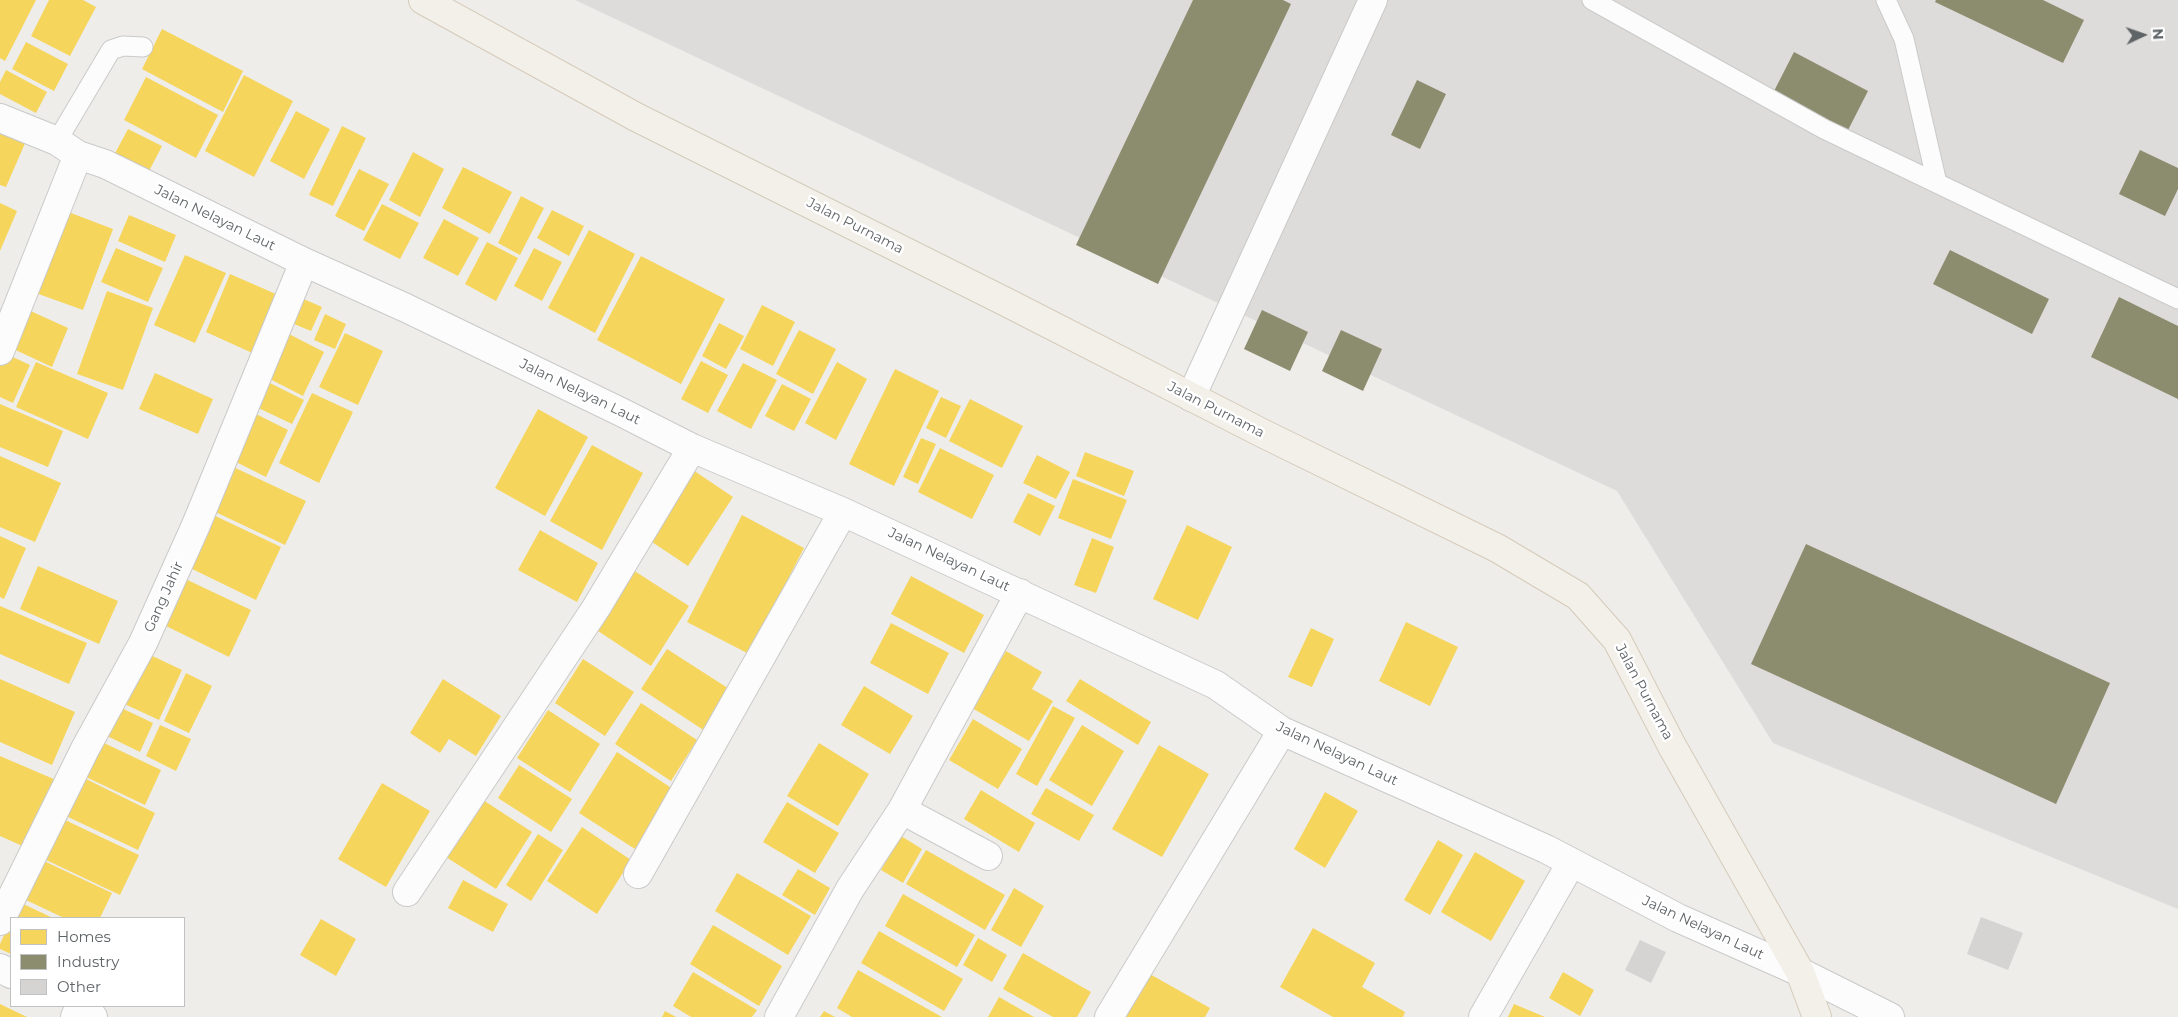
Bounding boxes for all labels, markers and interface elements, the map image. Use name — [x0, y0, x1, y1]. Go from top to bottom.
north arrow — [2118, 10, 2168, 60]
text: N — [2149, 28, 2167, 40]
street label: Jalan Nelayan Laut — [152, 181, 278, 255]
street label: Jalan Purnama — [804, 194, 906, 258]
street label: Jalan Nelayan Laut — [517, 355, 643, 429]
street label: Jalan Purnama — [1165, 378, 1267, 442]
street label: Jalan Nelayan Laut — [885, 524, 1013, 596]
street label: Gang Jahir — [141, 559, 187, 635]
street label: Jalan Purnama — [1612, 641, 1676, 743]
street label: Jalan Nelayan Laut — [1273, 718, 1401, 790]
street label: Jalan Nelayan Laut — [1639, 892, 1767, 964]
legend — [10, 917, 185, 1007]
text: Homes — [57, 927, 111, 946]
text: Industry — [57, 952, 119, 971]
text: Other — [57, 977, 101, 996]

